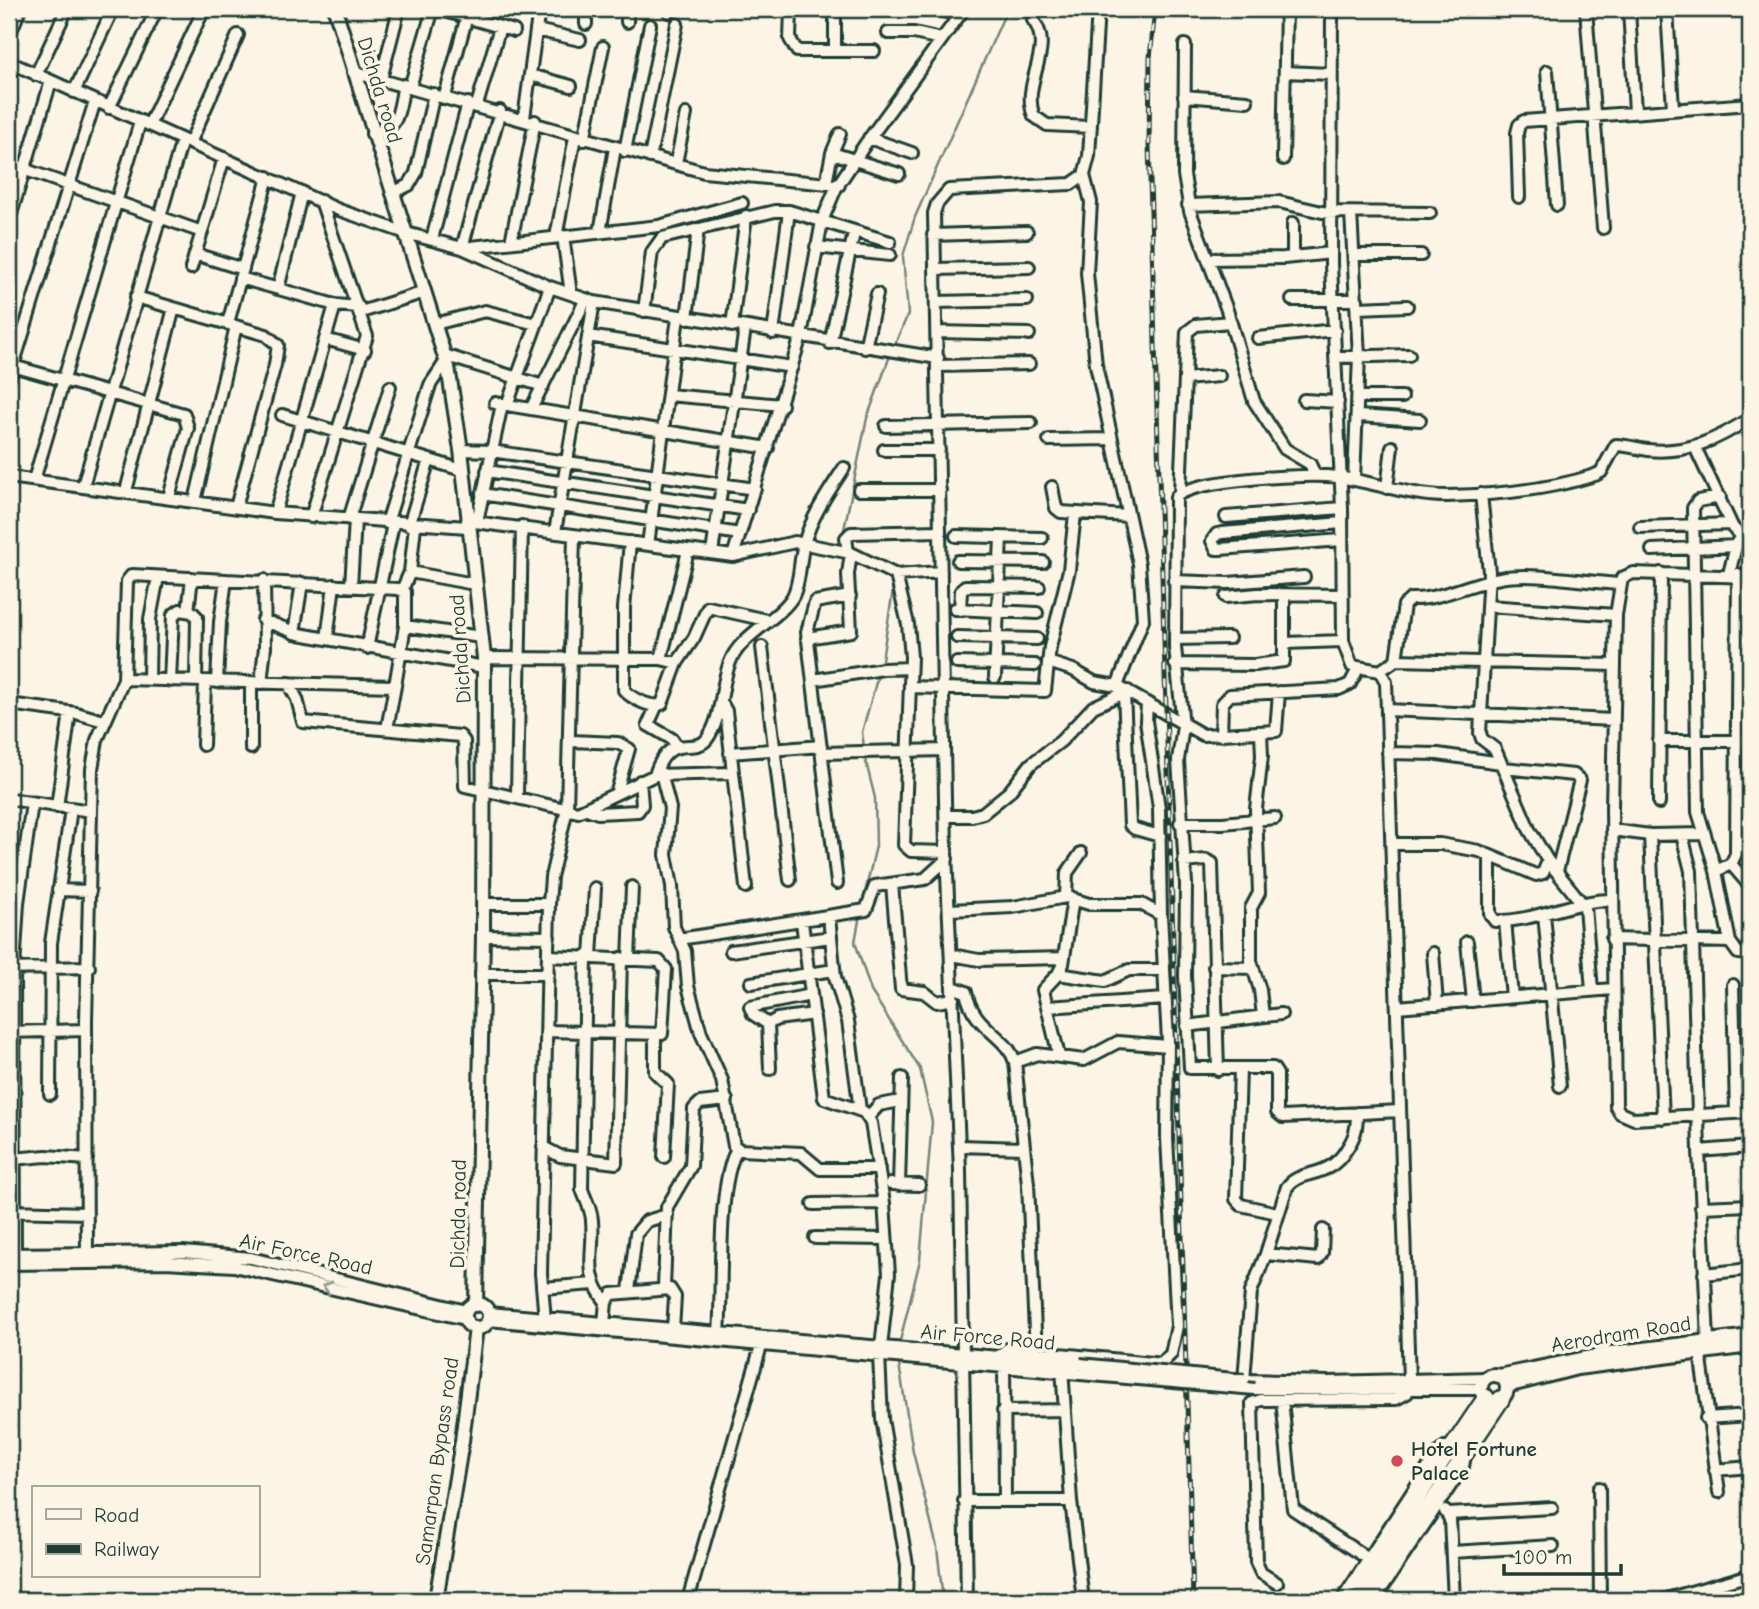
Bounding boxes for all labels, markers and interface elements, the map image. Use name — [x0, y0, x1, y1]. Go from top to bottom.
street label: Dichda road — [353, 34, 407, 146]
street label: Dichda road — [444, 594, 476, 704]
street label: Dichda road — [445, 1159, 471, 1269]
street label: Air Force Road — [237, 1228, 375, 1280]
one-way arrow — [321, 1281, 333, 1295]
street label: Aerodram Road — [1549, 1311, 1693, 1357]
street label: Air Force Road — [920, 1319, 1056, 1355]
street label: Samarpan Bypass road — [411, 1356, 463, 1566]
place label: Hotel Fortune Palace — [1411, 1437, 1537, 1485]
marker: Hotel Fortune Palace — [1389, 1453, 1405, 1469]
legend — [32, 1486, 259, 1578]
text: Road — [94, 1503, 139, 1527]
scale bar — [1504, 1532, 1621, 1576]
text: Railway — [94, 1537, 159, 1561]
text: 100 m — [1514, 1545, 1572, 1569]

